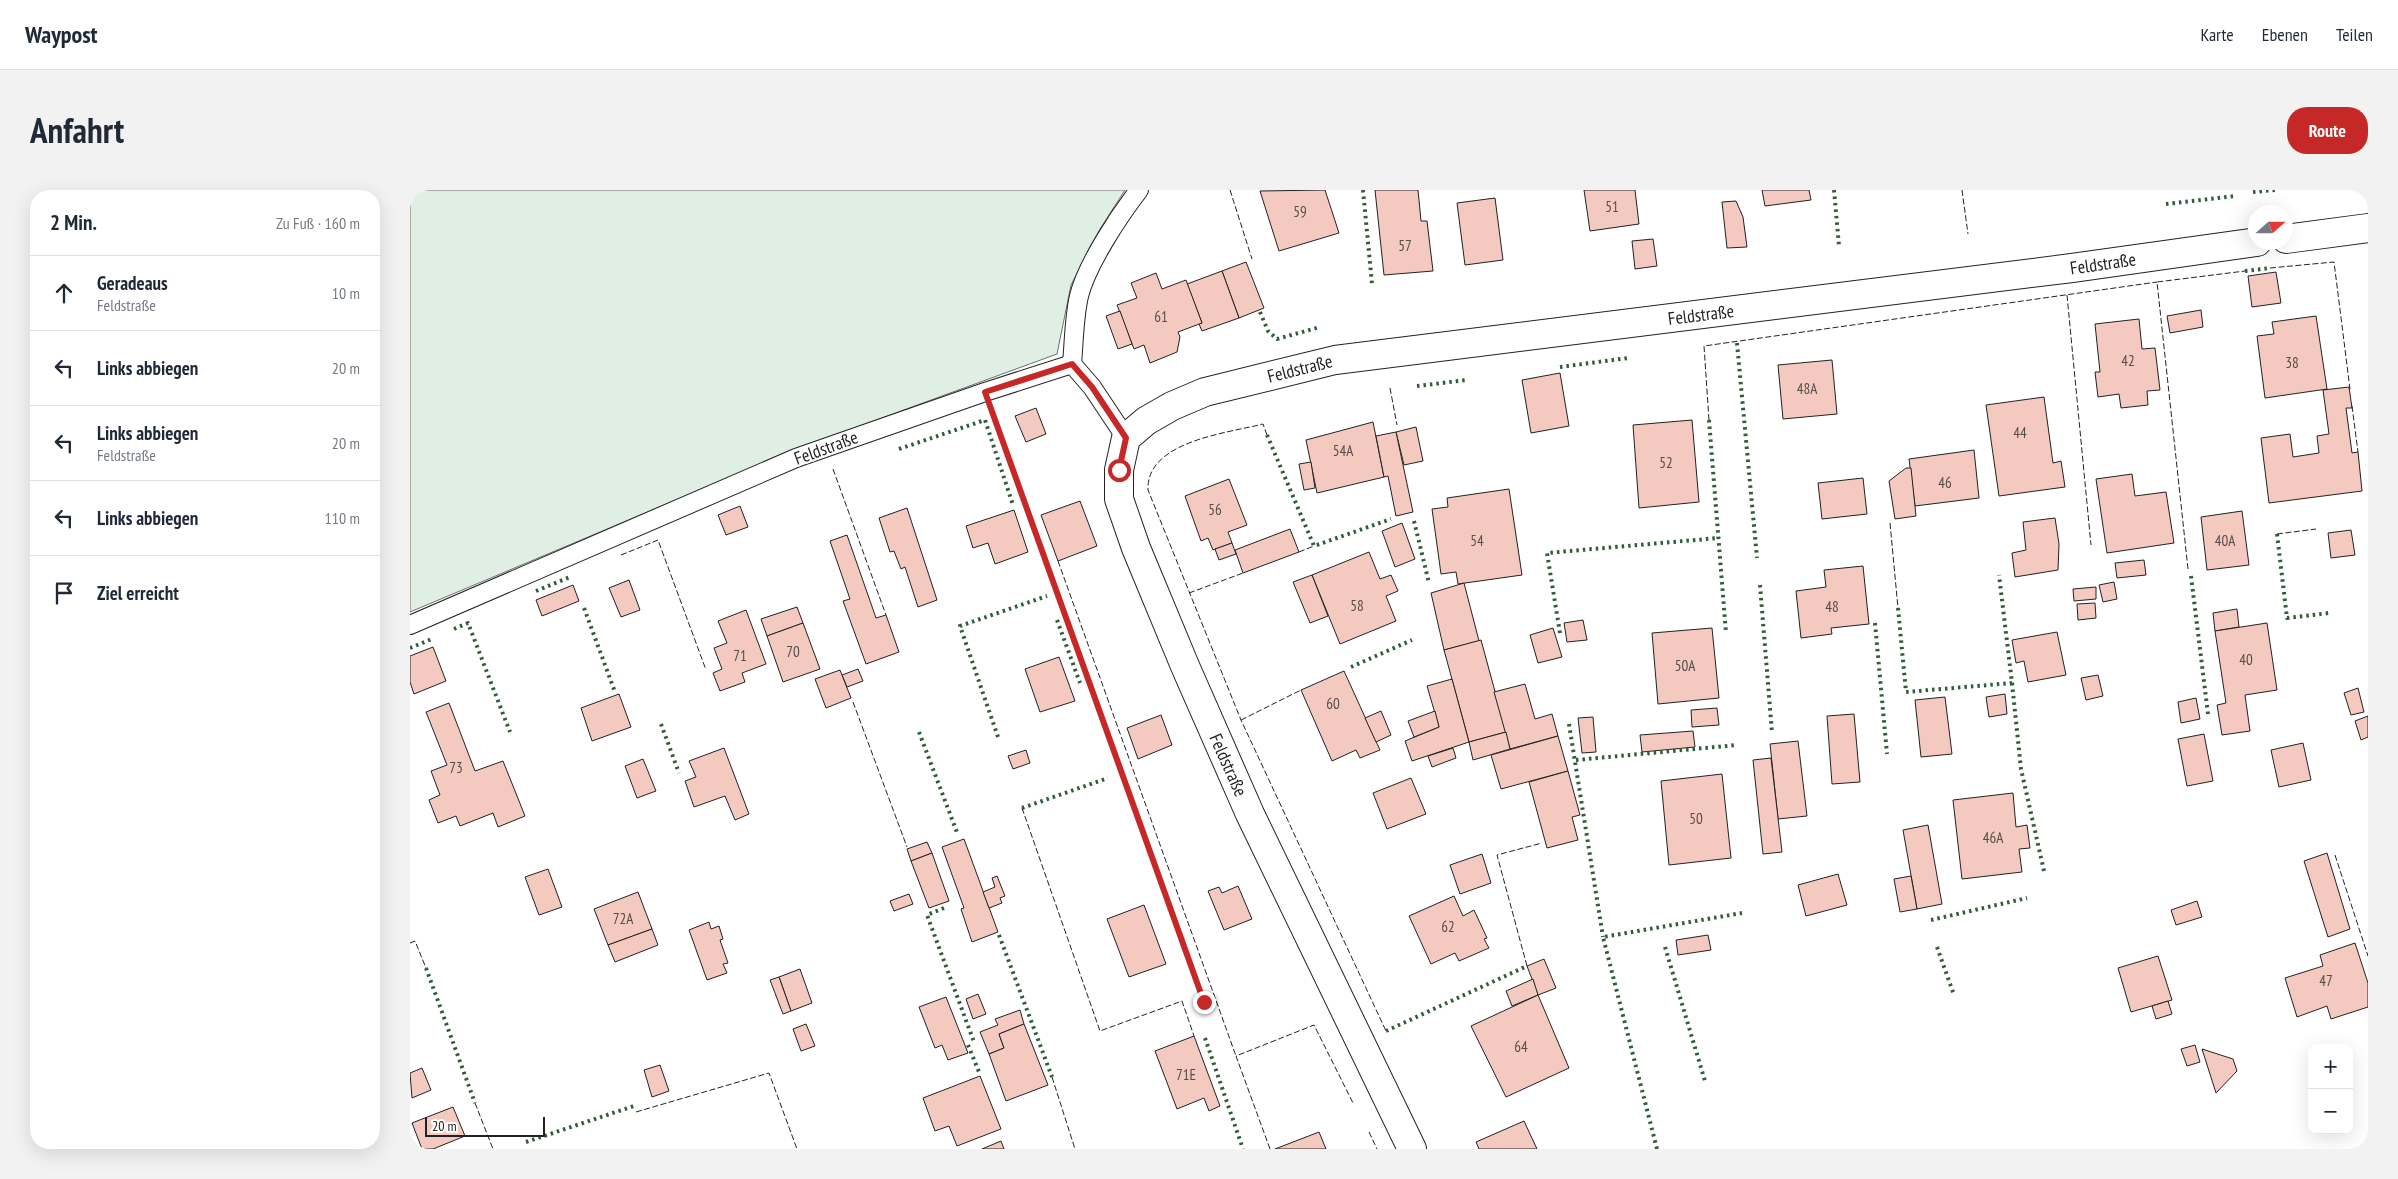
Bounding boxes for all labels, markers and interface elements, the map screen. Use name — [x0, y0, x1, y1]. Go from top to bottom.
text: Waypost — [25, 19, 98, 50]
text: Karte — [2200, 23, 2234, 46]
text: Ebenen — [2262, 23, 2308, 46]
text: Teilen — [2336, 23, 2373, 46]
text: Anfahrt — [30, 107, 124, 153]
button: Route — [2287, 107, 2368, 154]
house number: 51 — [1605, 197, 1619, 216]
house number: 59 — [1293, 202, 1307, 221]
north arrow — [2248, 205, 2293, 250]
text: 2 Min. — [50, 209, 97, 236]
text: Zu Fuß · 160 m — [276, 213, 360, 233]
house number: 57 — [1398, 236, 1412, 255]
street label: Feldstraße — [2069, 248, 2137, 280]
text: Geradeaus — [97, 271, 168, 295]
icon: ahead — [50, 279, 78, 307]
text: 10 m — [332, 283, 360, 303]
text: Feldstraße — [97, 295, 156, 315]
street label: Feldstraße — [1667, 299, 1735, 330]
house number: 61 — [1154, 307, 1168, 326]
street label: Feldstraße — [1265, 349, 1335, 388]
house number: 42 — [2121, 351, 2135, 370]
house number: 38 — [2285, 353, 2299, 372]
icon: left — [50, 354, 78, 382]
text: Links abbiegen — [97, 356, 198, 380]
text: 20 m — [332, 358, 360, 378]
house number: 48A — [1797, 379, 1818, 398]
text: Links abbiegen — [97, 421, 198, 445]
house number: 44 — [2013, 423, 2027, 442]
street label: Feldstraße — [791, 425, 861, 470]
icon: left — [50, 429, 78, 457]
text: 20 m — [332, 433, 360, 453]
house number: 54A — [1333, 441, 1354, 460]
text: Feldstraße — [97, 445, 156, 465]
house number: 52 — [1659, 453, 1673, 472]
route start — [1108, 459, 1131, 482]
house number: 46 — [1938, 473, 1952, 492]
house number: 56 — [1208, 500, 1222, 519]
icon: left — [50, 504, 78, 532]
text: Links abbiegen — [97, 506, 198, 530]
text: 110 m — [325, 508, 360, 528]
house number: 54 — [1470, 531, 1484, 550]
house number: 40A — [2215, 531, 2236, 550]
icon: arrive — [50, 579, 78, 607]
text: Ziel erreicht — [97, 581, 179, 605]
house number: 58 — [1350, 596, 1364, 615]
house number: 48 — [1825, 597, 1839, 616]
house number: 70 — [786, 642, 800, 661]
house number: 71 — [733, 646, 747, 665]
house number: 40 — [2239, 650, 2253, 669]
house number: 50A — [1675, 656, 1696, 675]
house number: 60 — [1326, 694, 1340, 713]
street label: Feldstraße — [1204, 730, 1252, 800]
house number: 73 — [449, 758, 463, 777]
house number: 50 — [1689, 809, 1703, 828]
house number: 46A — [1983, 828, 2004, 847]
house number: 72A — [613, 909, 634, 928]
house number: 62 — [1441, 917, 1455, 936]
house number: 47 — [2319, 971, 2333, 990]
route end — [1193, 991, 1216, 1014]
house number: 64 — [1514, 1037, 1528, 1056]
map controls — [2308, 1044, 2353, 1134]
button: + — [2308, 1044, 2353, 1089]
house number: 71E — [1176, 1065, 1196, 1084]
button: − — [2308, 1089, 2353, 1134]
scale bar — [425, 1114, 545, 1137]
text: 20 m — [432, 1117, 457, 1135]

